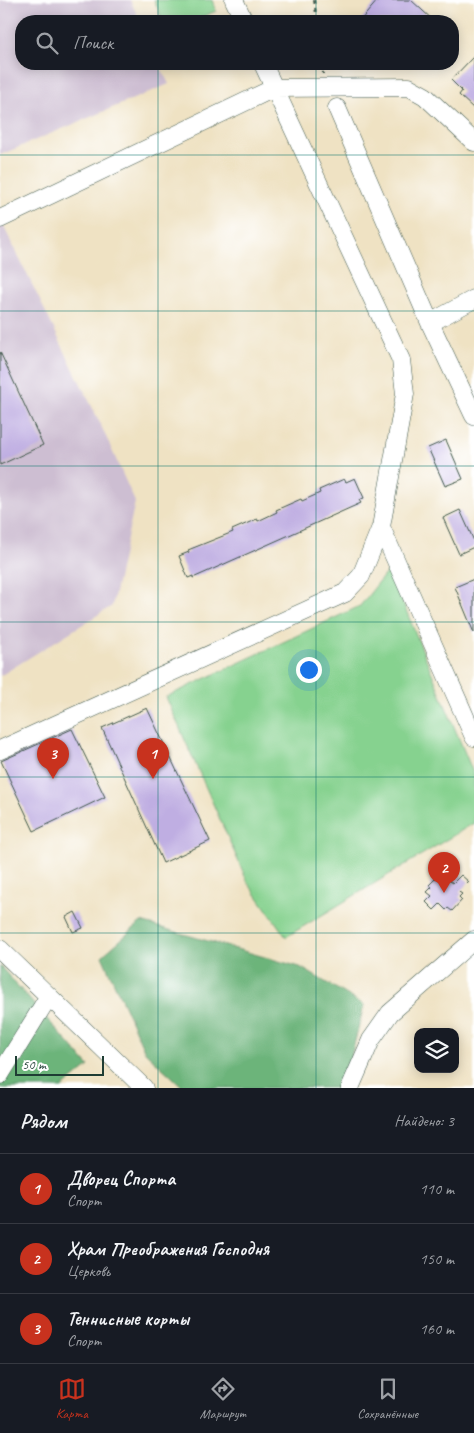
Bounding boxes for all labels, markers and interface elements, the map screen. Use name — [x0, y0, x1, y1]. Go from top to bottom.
search box — [15, 15, 459, 70]
icon: search — [33, 29, 61, 57]
text: Поиск — [73, 31, 113, 55]
your location — [296, 657, 322, 683]
pin: 3 — [37, 738, 69, 779]
pin: 1 — [137, 738, 169, 779]
pin: 2 — [428, 852, 460, 893]
map controls — [414, 1028, 459, 1073]
button: layers — [414, 1028, 459, 1073]
scale bar — [15, 1053, 104, 1076]
text: 50 m — [22, 1056, 46, 1073]
text: Рядом — [20, 1108, 67, 1134]
text: Найдено: 3 — [394, 1111, 454, 1131]
text: Дворец Спорта — [67, 1167, 175, 1191]
text: 1 — [32, 1179, 40, 1199]
text: 110 m — [420, 1179, 454, 1199]
text: Спорт — [67, 1191, 102, 1211]
text: Храм Преображения Господня — [67, 1237, 269, 1261]
text: 2 — [32, 1249, 40, 1269]
text: 150 m — [420, 1249, 454, 1269]
text: Церковь — [67, 1261, 110, 1281]
text: Теннисные корты — [67, 1307, 189, 1331]
text: 3 — [32, 1319, 40, 1339]
text: 160 m — [420, 1319, 454, 1339]
text: Спорт — [67, 1331, 102, 1351]
tab: Карта — [56, 1375, 88, 1422]
tab: Маршрут — [200, 1375, 246, 1422]
tab: Сохранённые — [357, 1375, 418, 1422]

